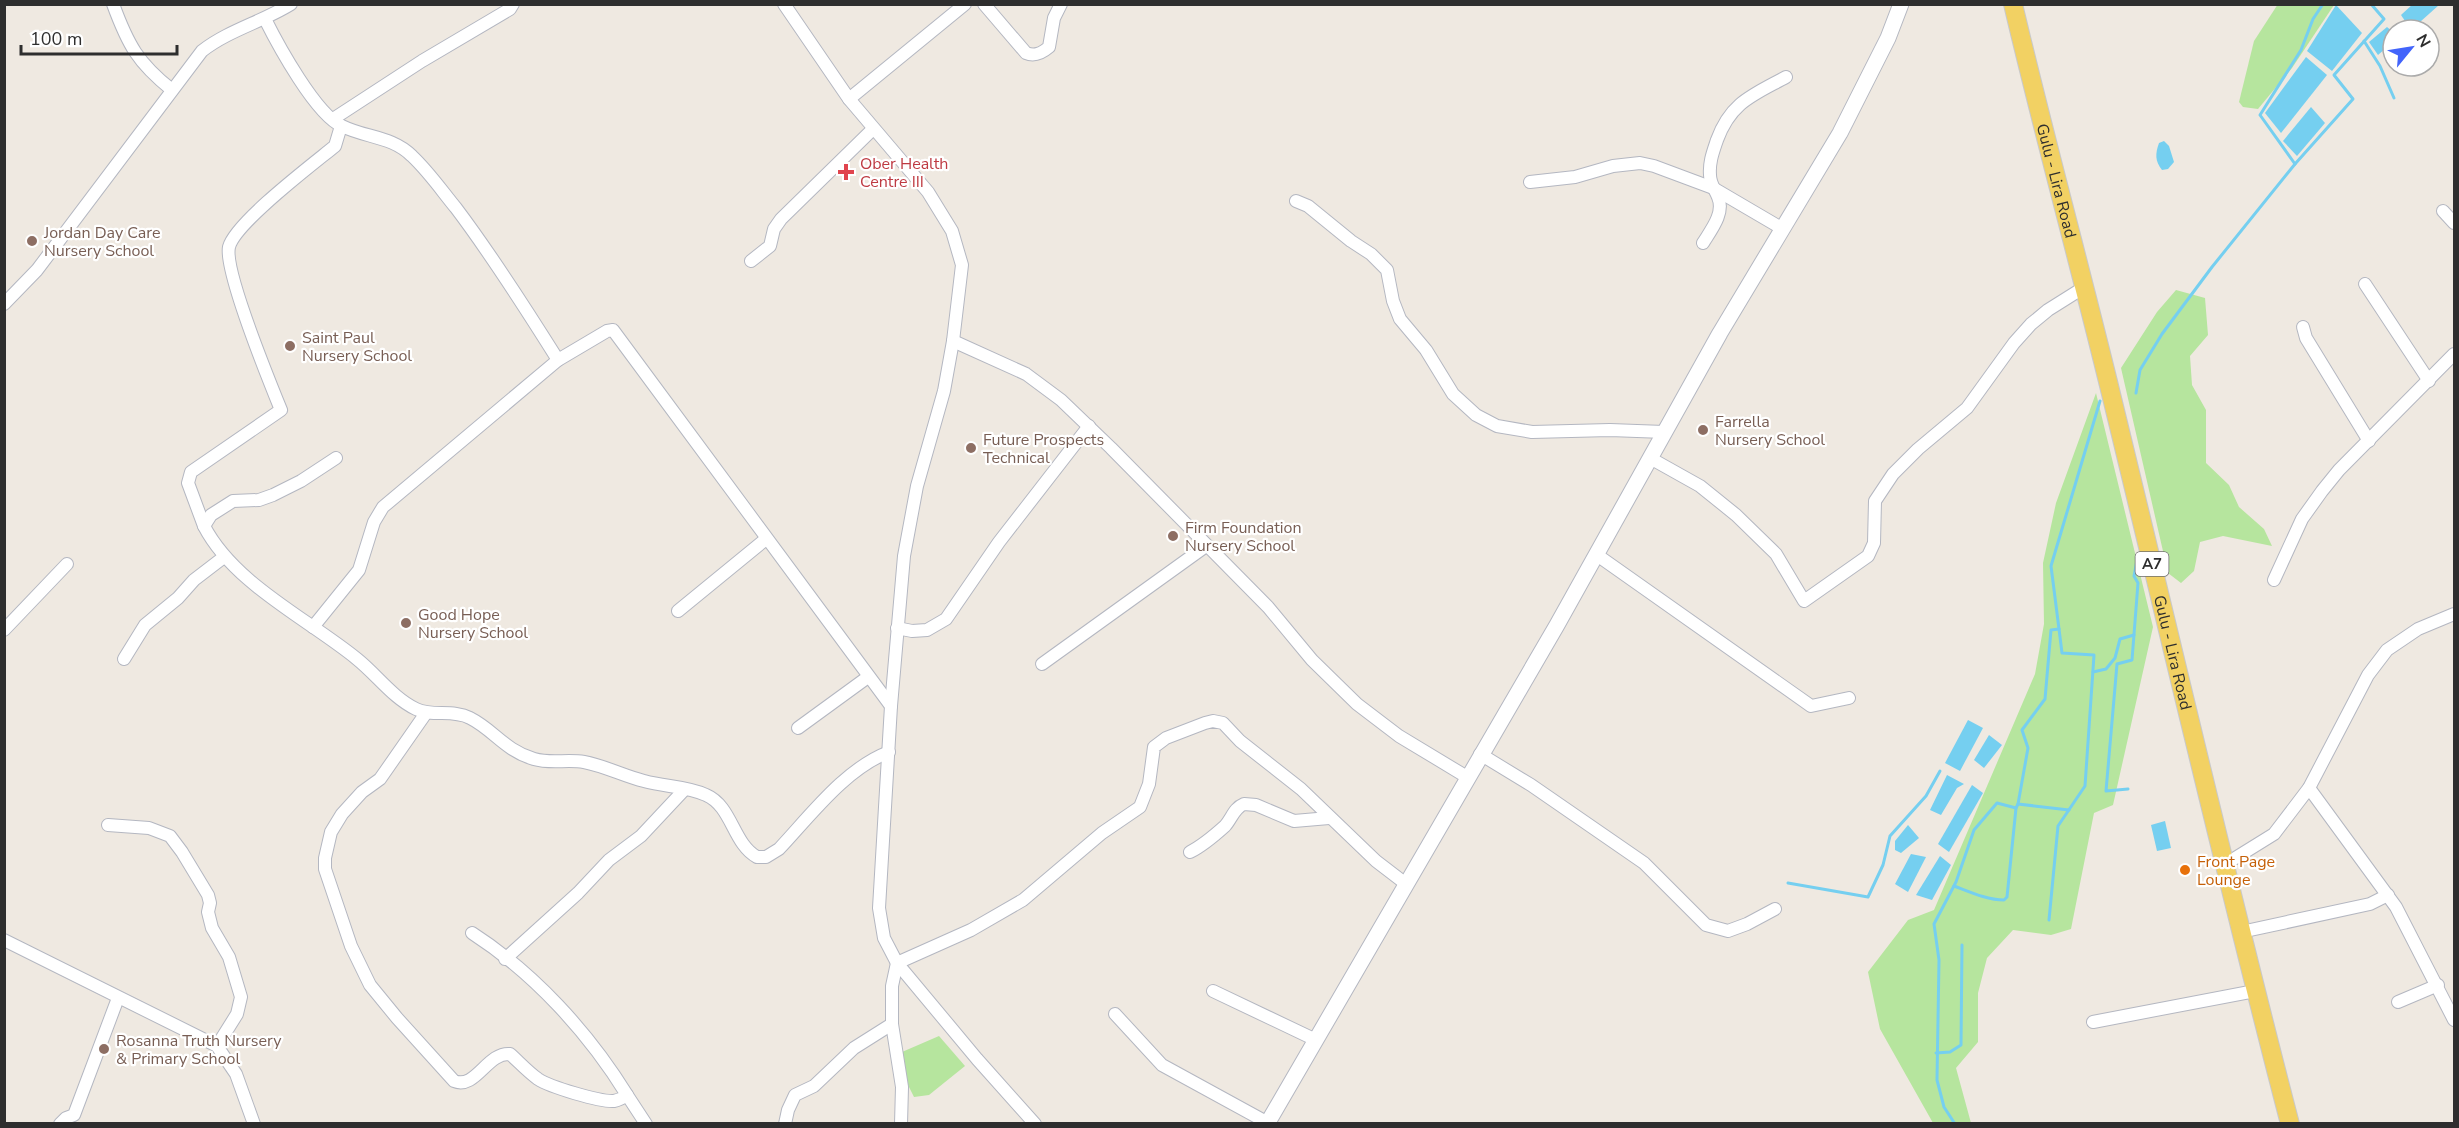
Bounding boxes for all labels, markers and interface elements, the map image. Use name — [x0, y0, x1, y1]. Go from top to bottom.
scale bar — [21, 18, 177, 56]
north arrow — [2381, 18, 2441, 78]
text: 100 m — [30, 27, 82, 51]
text: N — [2411, 30, 2436, 52]
street label: Gulu - Lira Road — [2031, 121, 2081, 240]
place label: Ober Health Centre III — [860, 153, 948, 193]
marker: Ober Health Centre III — [837, 163, 855, 181]
place label: Jordan Day Care Nursery School — [43, 222, 160, 262]
marker: Jordan Day Care Nursery School — [25, 234, 39, 248]
place label: Saint Paul Nursery School — [302, 327, 412, 367]
marker: Saint Paul Nursery School — [283, 339, 297, 353]
place label: Farrella Nursery School — [1715, 411, 1825, 451]
marker: Farrella Nursery School — [1696, 423, 1710, 437]
place label: Future Prospects Technical — [983, 429, 1104, 469]
marker: Future Prospects Technical — [964, 441, 978, 455]
place label: Firm Foundation Nursery School — [1185, 517, 1302, 557]
marker: Firm Foundation Nursery School — [1166, 529, 1180, 543]
road number: A7 — [2136, 552, 2168, 576]
street label: Gulu - Lira Road — [2148, 593, 2197, 712]
place label: Good Hope Nursery School — [418, 604, 528, 644]
marker: Good Hope Nursery School — [399, 616, 413, 630]
place label: Front Page Lounge — [2197, 851, 2275, 891]
marker: Front Page Lounge — [2178, 863, 2192, 877]
place label: Rosanna Truth Nursery & Primary School — [116, 1030, 282, 1070]
marker: Rosanna Truth Nursery & Primary School — [97, 1042, 111, 1056]

